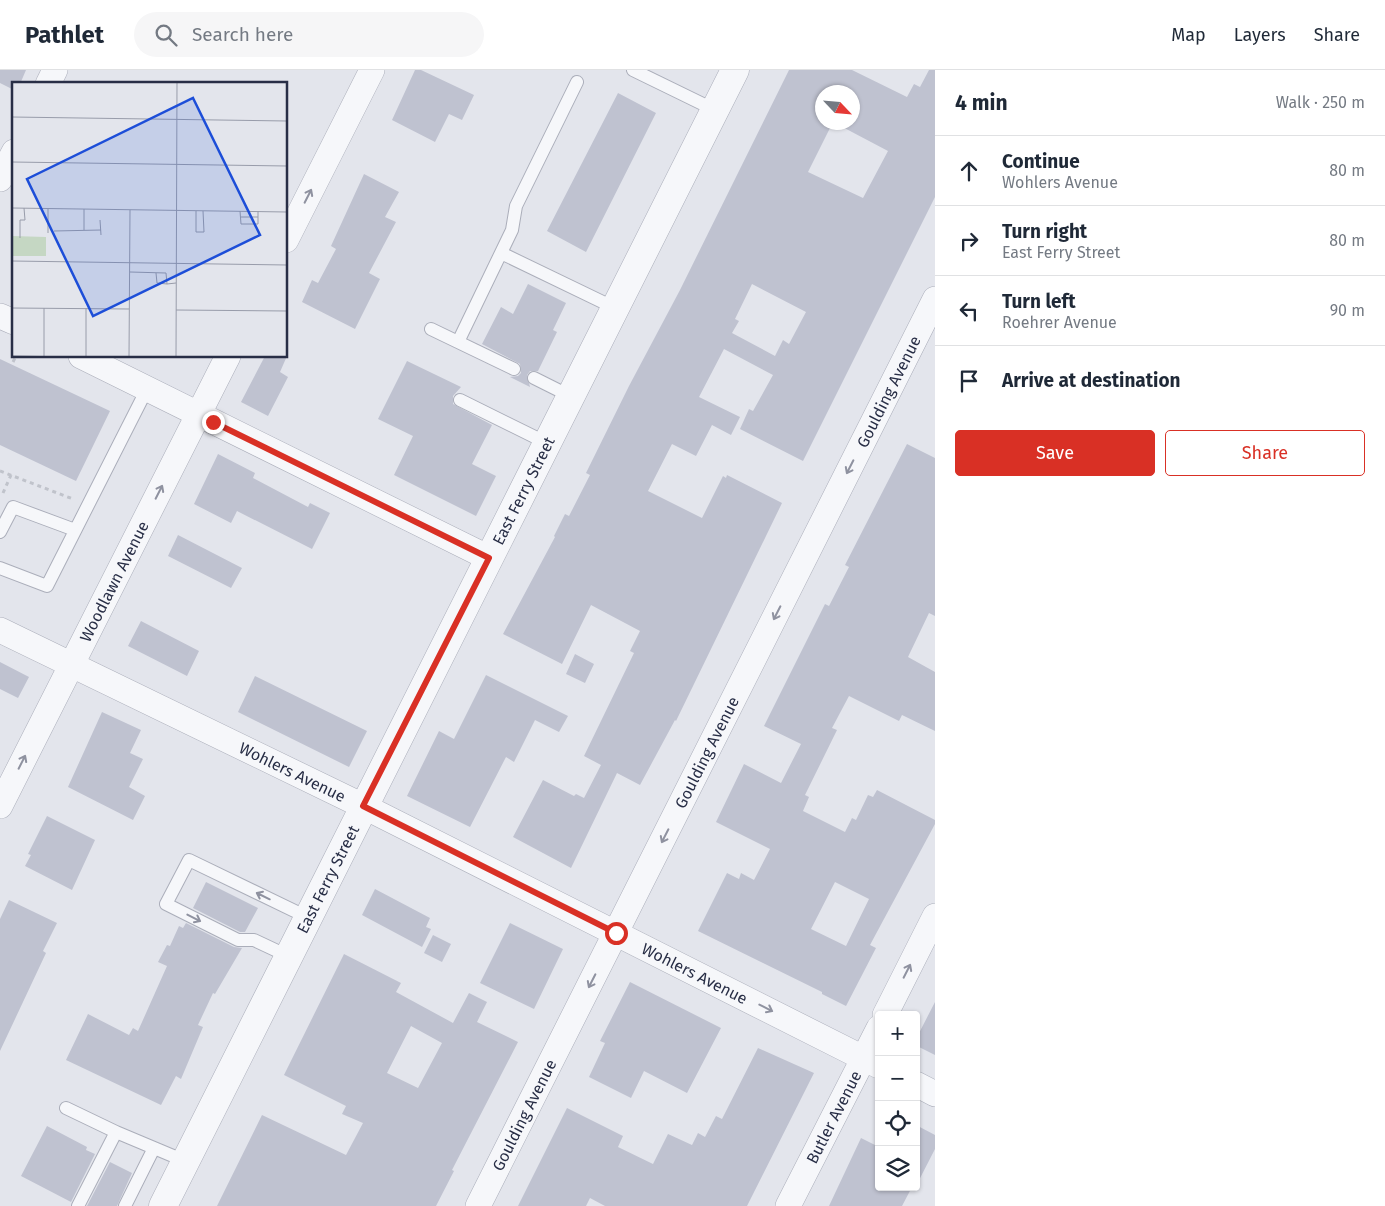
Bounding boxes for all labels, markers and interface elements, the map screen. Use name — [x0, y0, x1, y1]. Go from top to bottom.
search box — [134, 12, 484, 57]
text: Pathlet — [25, 21, 104, 49]
icon: search — [152, 21, 180, 49]
text: Search here — [192, 23, 293, 46]
text: Map — [1171, 24, 1206, 46]
text: Layers — [1234, 24, 1286, 46]
text: Share — [1314, 24, 1360, 46]
inset map — [12, 82, 288, 358]
north arrow — [815, 85, 860, 130]
text: 4 min — [955, 90, 1008, 116]
text: Walk · 250 m — [1276, 93, 1365, 112]
text: Continue — [1002, 150, 1080, 173]
icon: ahead — [955, 157, 983, 185]
text: 80 m — [1329, 161, 1365, 180]
text: Wohlers Avenue — [1002, 173, 1118, 192]
one-way arrow — [304, 189, 313, 204]
text: Turn right — [1002, 220, 1087, 243]
icon: right — [955, 227, 983, 255]
text: 80 m — [1329, 231, 1365, 250]
text: East Ferry Street — [1002, 243, 1120, 262]
text: Turn left — [1002, 290, 1076, 313]
icon: left — [955, 297, 983, 325]
text: 90 m — [1330, 301, 1365, 320]
text: Roehrer Avenue — [1002, 313, 1117, 332]
street label: Goulding Avenue — [853, 333, 925, 451]
icon: arrive — [955, 367, 983, 395]
text: Arrive at destination — [1002, 369, 1181, 392]
route end — [202, 411, 225, 434]
button: Save — [955, 430, 1155, 476]
button: Share — [1165, 430, 1365, 476]
street label: East Ferry Street — [489, 433, 559, 548]
one-way arrow — [845, 460, 855, 475]
one-way arrow — [155, 485, 164, 500]
street label: Woodlawn Avenue — [76, 518, 153, 645]
one-way arrow — [772, 605, 782, 620]
street label: Goulding Avenue — [671, 694, 743, 812]
street label: Wohlers Avenue — [236, 738, 349, 806]
one-way arrow — [18, 755, 27, 770]
street label: East Ferry Street — [293, 822, 363, 936]
one-way arrow — [660, 828, 669, 843]
one-way arrow — [256, 891, 271, 900]
one-way arrow — [186, 914, 201, 923]
route start — [605, 922, 628, 945]
street label: Wohlers Avenue — [639, 939, 751, 1008]
one-way arrow — [903, 964, 912, 979]
one-way arrow — [587, 974, 597, 989]
one-way arrow — [758, 1004, 773, 1014]
map controls — [875, 1011, 920, 1191]
button: + — [875, 1011, 920, 1056]
street label: Goulding Avenue — [488, 1056, 560, 1174]
button: − — [875, 1056, 920, 1101]
street label: Butler Avenue — [802, 1068, 866, 1167]
button: locate — [875, 1101, 920, 1146]
button: layers — [875, 1146, 920, 1191]

